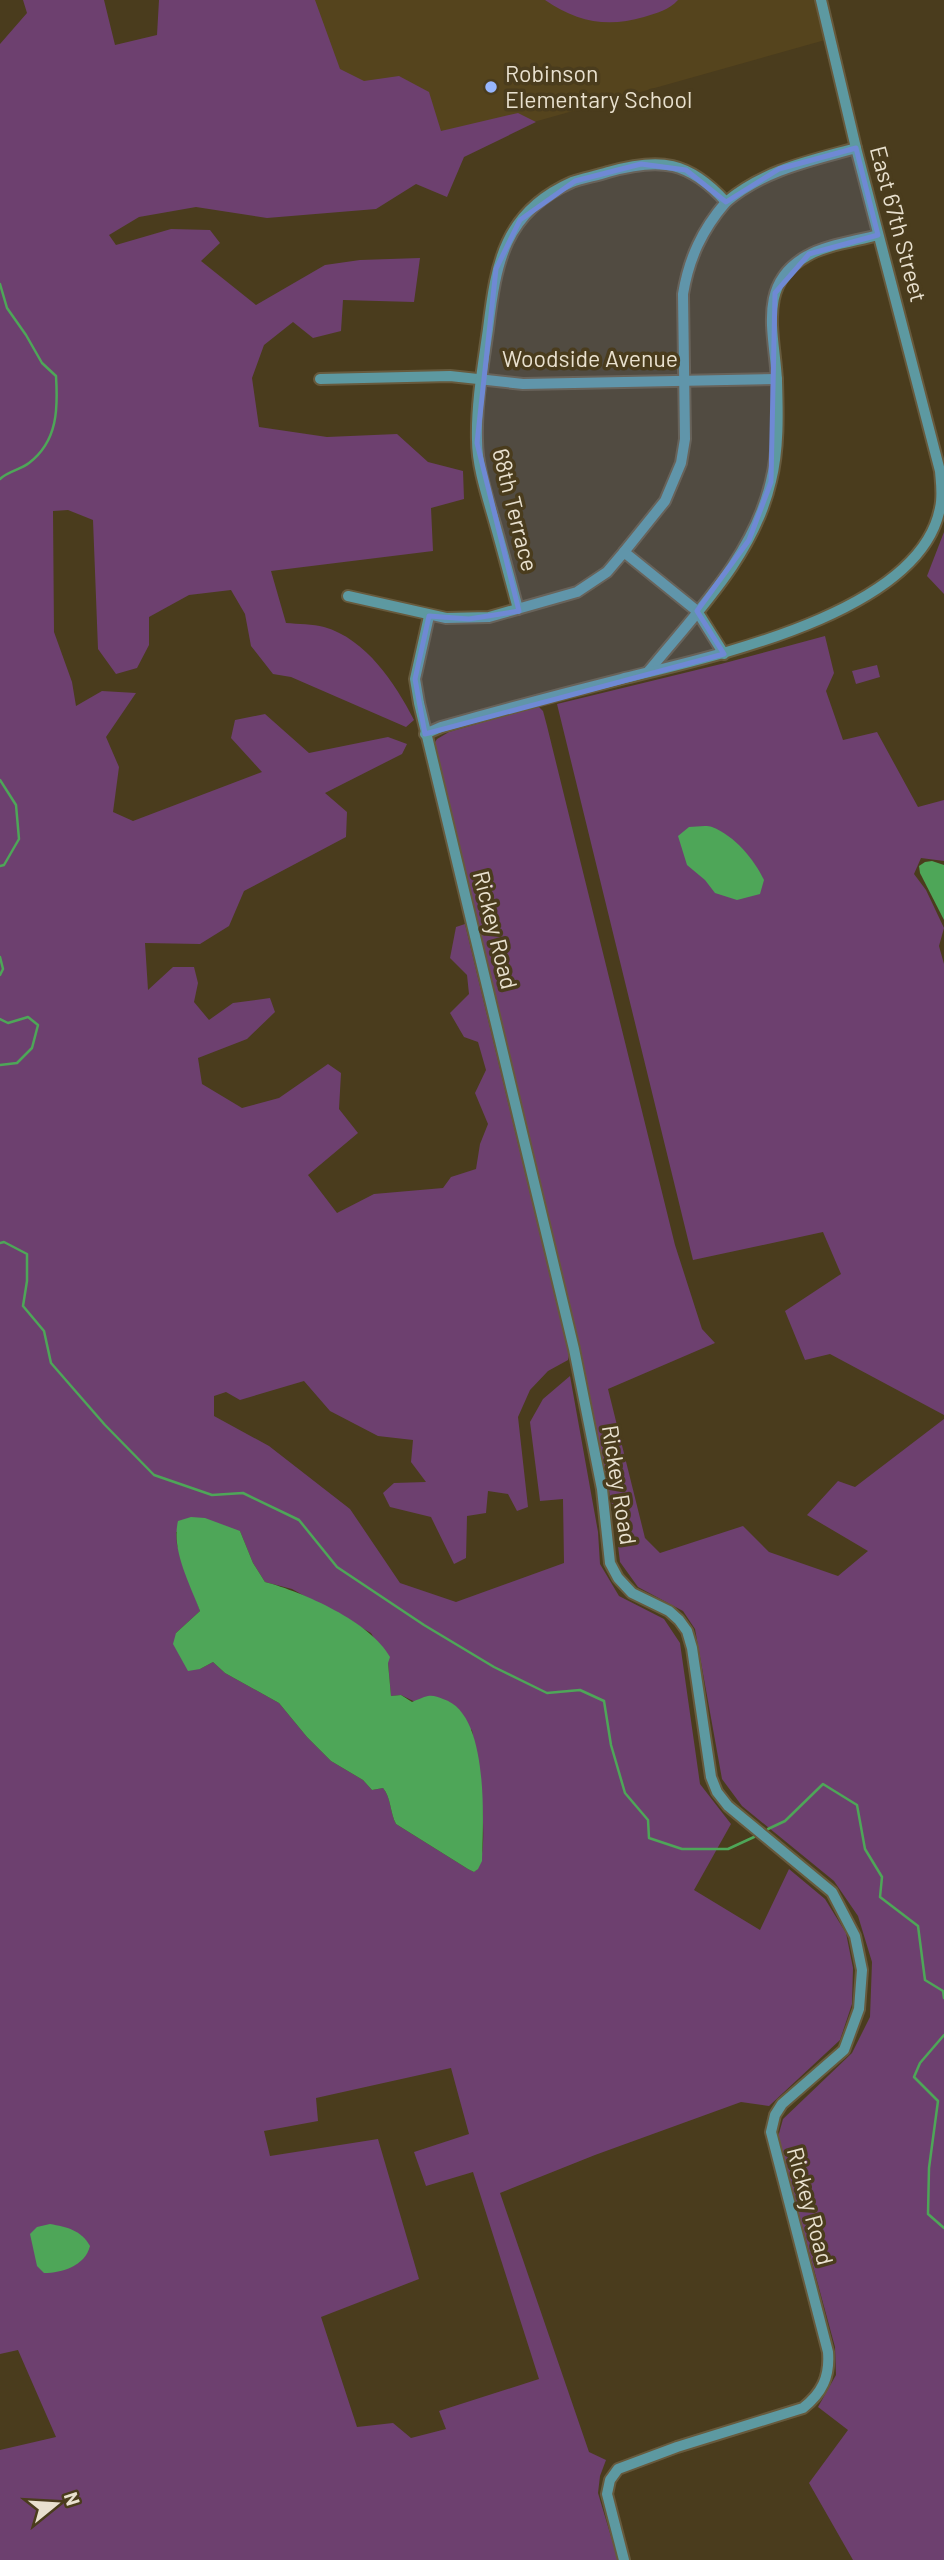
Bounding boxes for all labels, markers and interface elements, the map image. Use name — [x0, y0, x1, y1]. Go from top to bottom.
place label: Robinson Elementary School — [505, 59, 692, 113]
marker: Robinson Elementary School — [483, 79, 499, 95]
street label: East 67th Street — [865, 143, 933, 305]
street label: Woodside Avenue — [502, 344, 678, 372]
street label: 68th Terrace — [487, 445, 545, 574]
street label: Rickey Road — [468, 868, 524, 992]
street label: Rickey Road — [597, 1423, 643, 1547]
street label: Rickey Road — [782, 2144, 840, 2268]
north arrow — [21, 2469, 91, 2539]
text: N — [60, 2489, 86, 2508]

